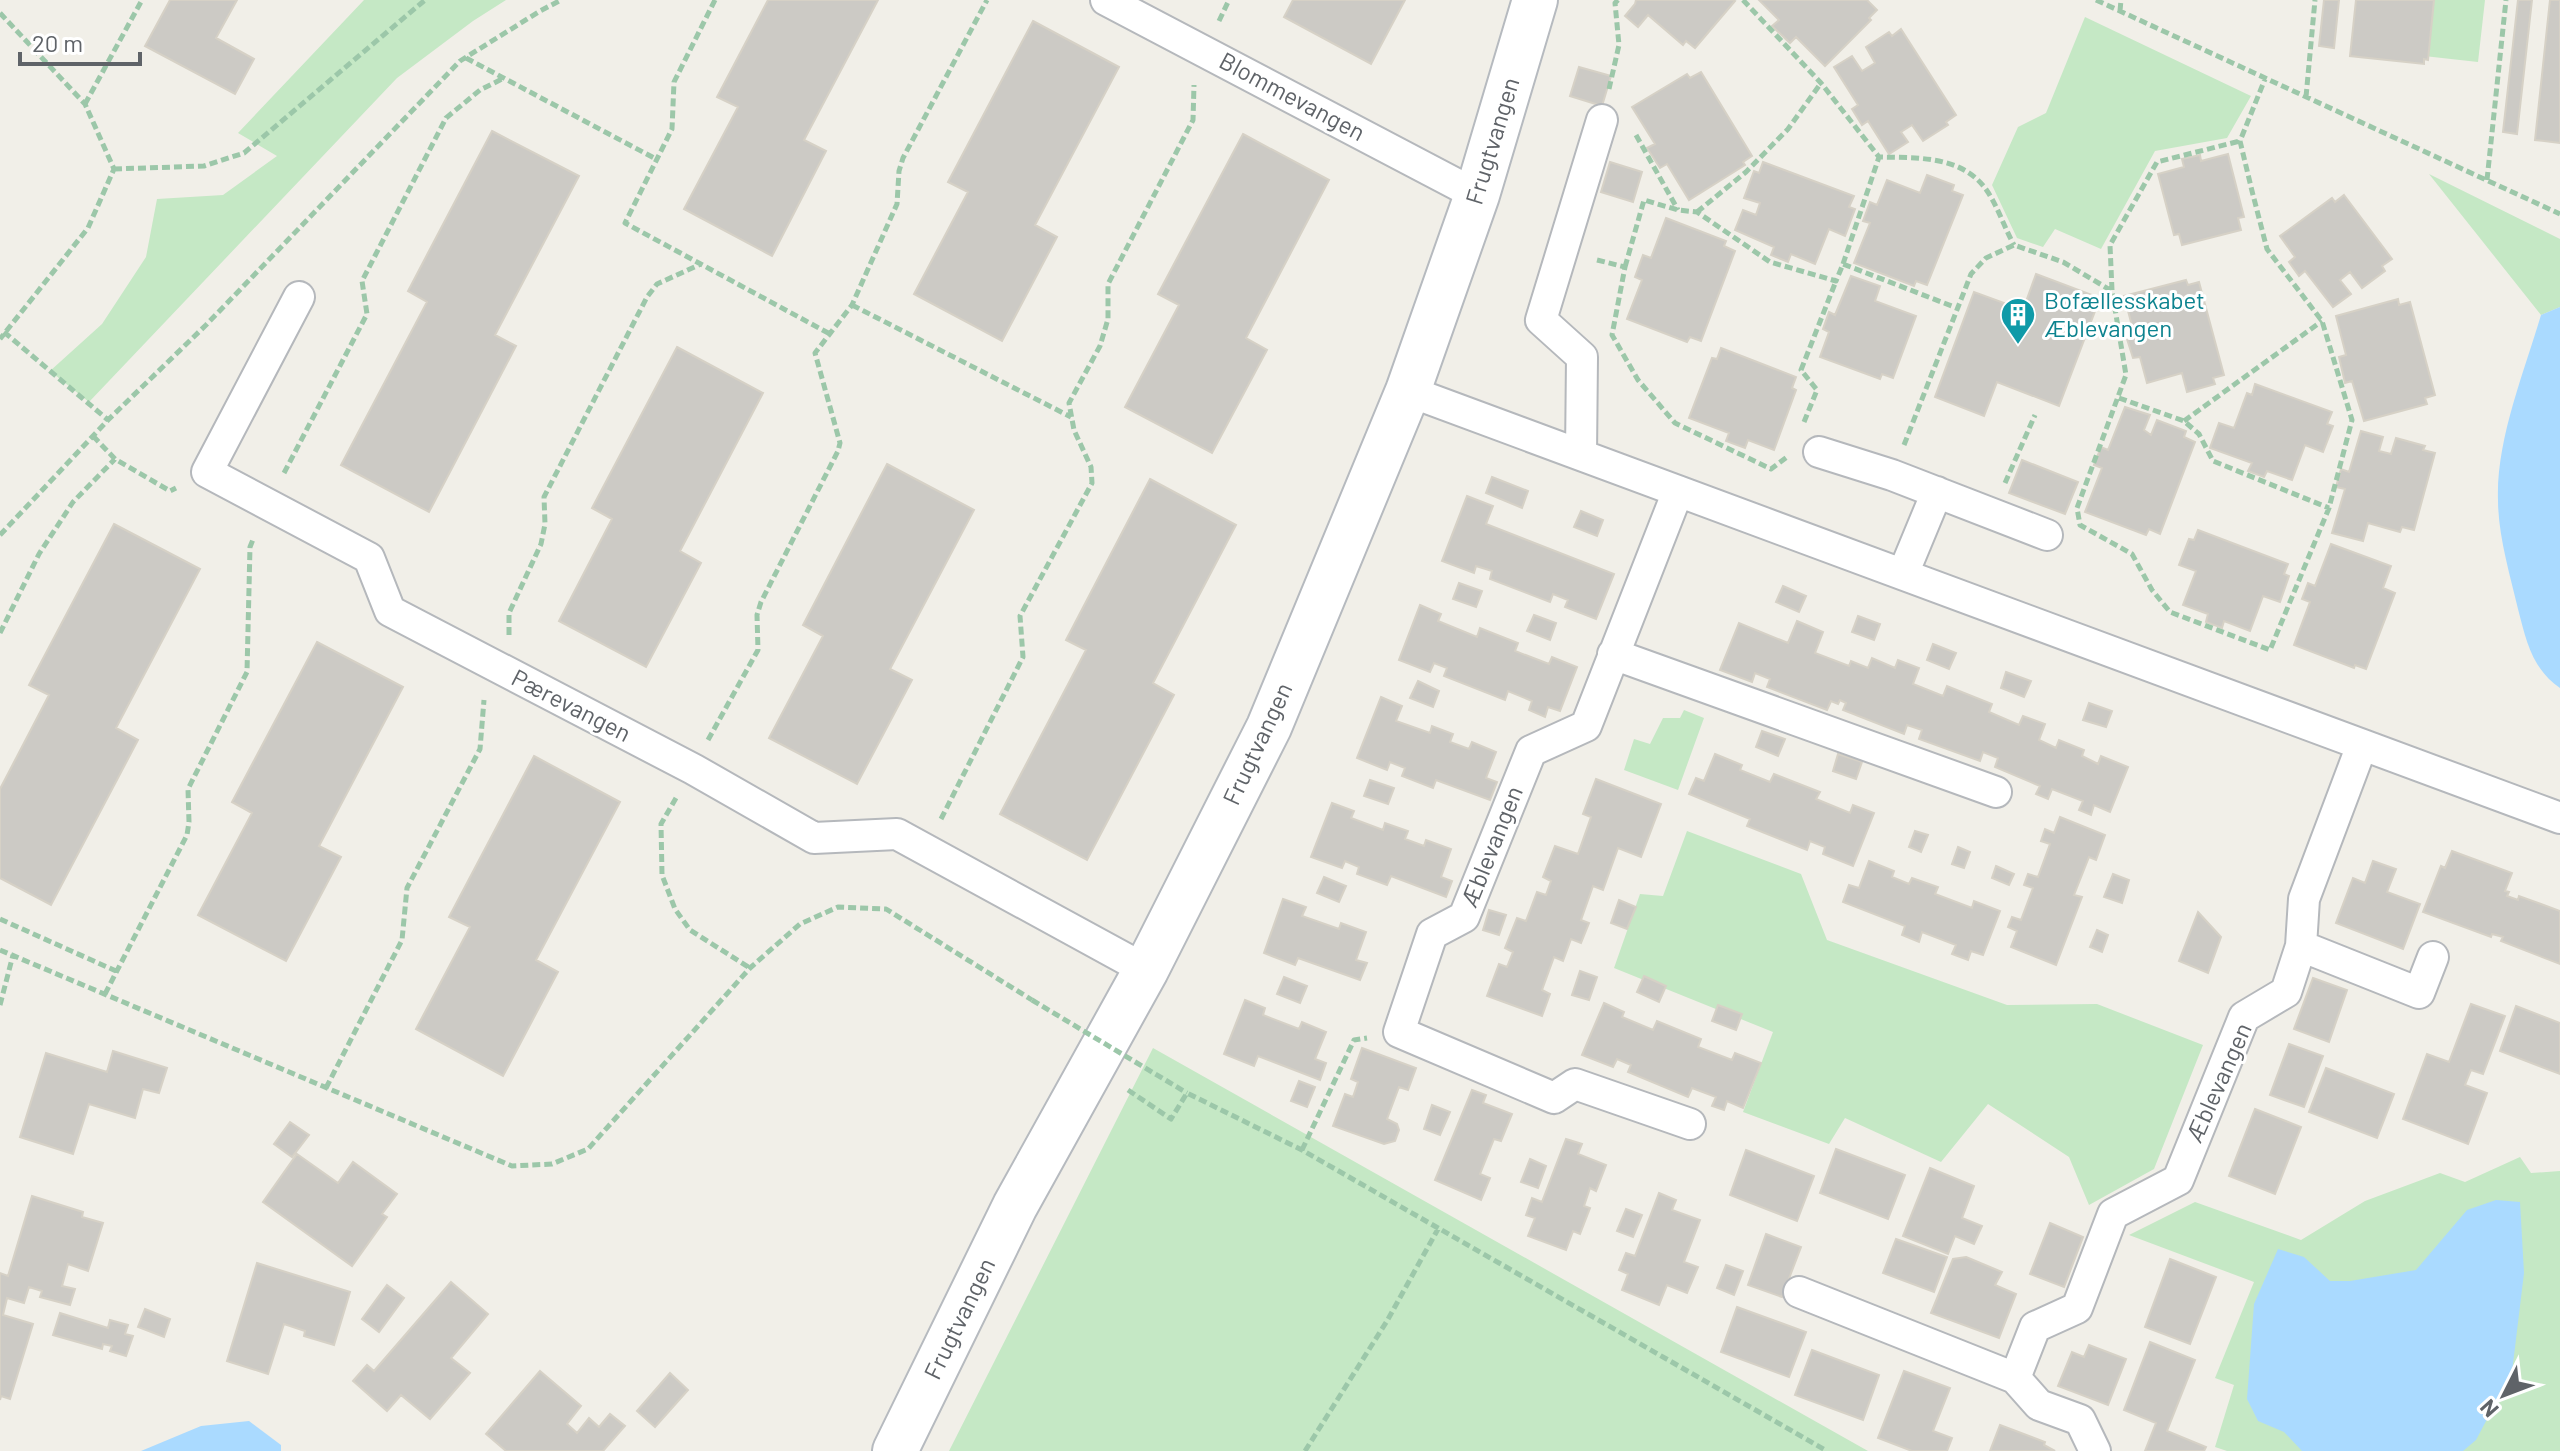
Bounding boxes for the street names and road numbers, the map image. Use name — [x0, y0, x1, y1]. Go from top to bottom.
street label: Blommevangen — [1215, 45, 1370, 146]
street label: Frugtvangen — [1458, 73, 1525, 208]
street label: Pærevangen — [507, 662, 636, 747]
street label: Frugtvangen — [1216, 678, 1298, 809]
street label: Æblevangen — [1453, 782, 1528, 911]
street label: Æblevangen — [2178, 1018, 2257, 1147]
street label: Frugtvangen — [917, 1253, 1000, 1384]

